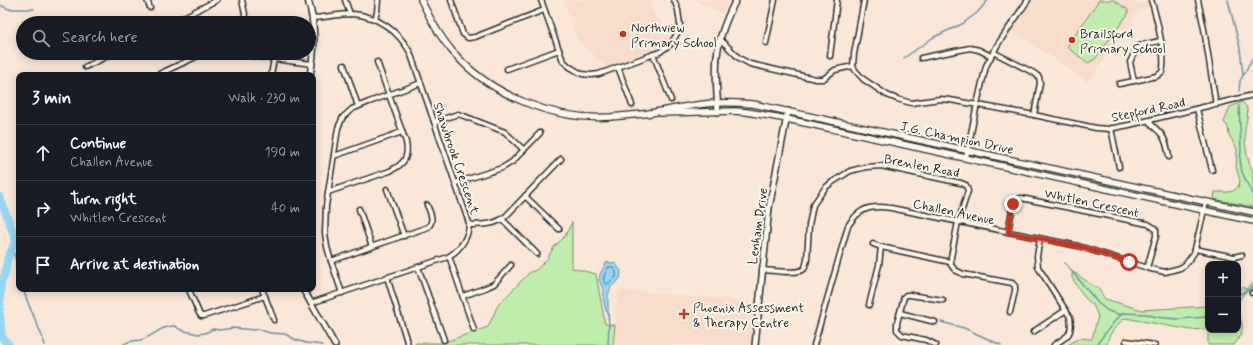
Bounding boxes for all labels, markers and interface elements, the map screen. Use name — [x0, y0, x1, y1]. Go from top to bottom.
search box — [16, 16, 316, 60]
place label: Northview Primary School — [631, 20, 717, 52]
place label: Brailsford Primary School — [1080, 26, 1166, 58]
icon: search — [30, 27, 52, 49]
text: Search here — [62, 28, 138, 48]
marker: Northview Primary School — [618, 29, 628, 39]
marker: Brailsford Primary School — [1067, 35, 1077, 45]
text: 3 min — [32, 87, 71, 109]
text: Walk · 230 m — [228, 90, 300, 107]
street label: Stepford Road — [1110, 94, 1187, 129]
street label: Shawbrook Crescent — [428, 100, 483, 217]
street label: J.G. Champion Drive — [898, 118, 1015, 159]
text: Continue — [70, 134, 126, 154]
icon: ahead — [32, 142, 54, 164]
text: 190 m — [265, 144, 300, 161]
street label: Brenlen Road — [883, 151, 961, 182]
text: Challen Avenue — [70, 154, 153, 171]
street label: Whitlen Crescent — [1043, 185, 1141, 222]
street label: Lenham Drive — [745, 187, 772, 266]
text: Turn right — [70, 190, 137, 210]
route end — [1004, 195, 1022, 213]
street label: Challen Avenue — [911, 196, 996, 229]
icon: right — [32, 198, 54, 220]
text: 40 m — [271, 200, 300, 217]
text: Whitlen Crescent — [70, 210, 166, 227]
route start — [1120, 253, 1138, 271]
icon: arrive — [32, 254, 54, 276]
text: Arrive at destination — [70, 255, 199, 275]
map controls — [1205, 261, 1241, 333]
button: + — [1205, 261, 1241, 297]
button: − — [1205, 297, 1241, 333]
place label: Phoenix Assessment & Therapy Centre — [693, 300, 804, 332]
marker: Phoenix Assessment & Therapy Centre — [678, 308, 690, 320]

